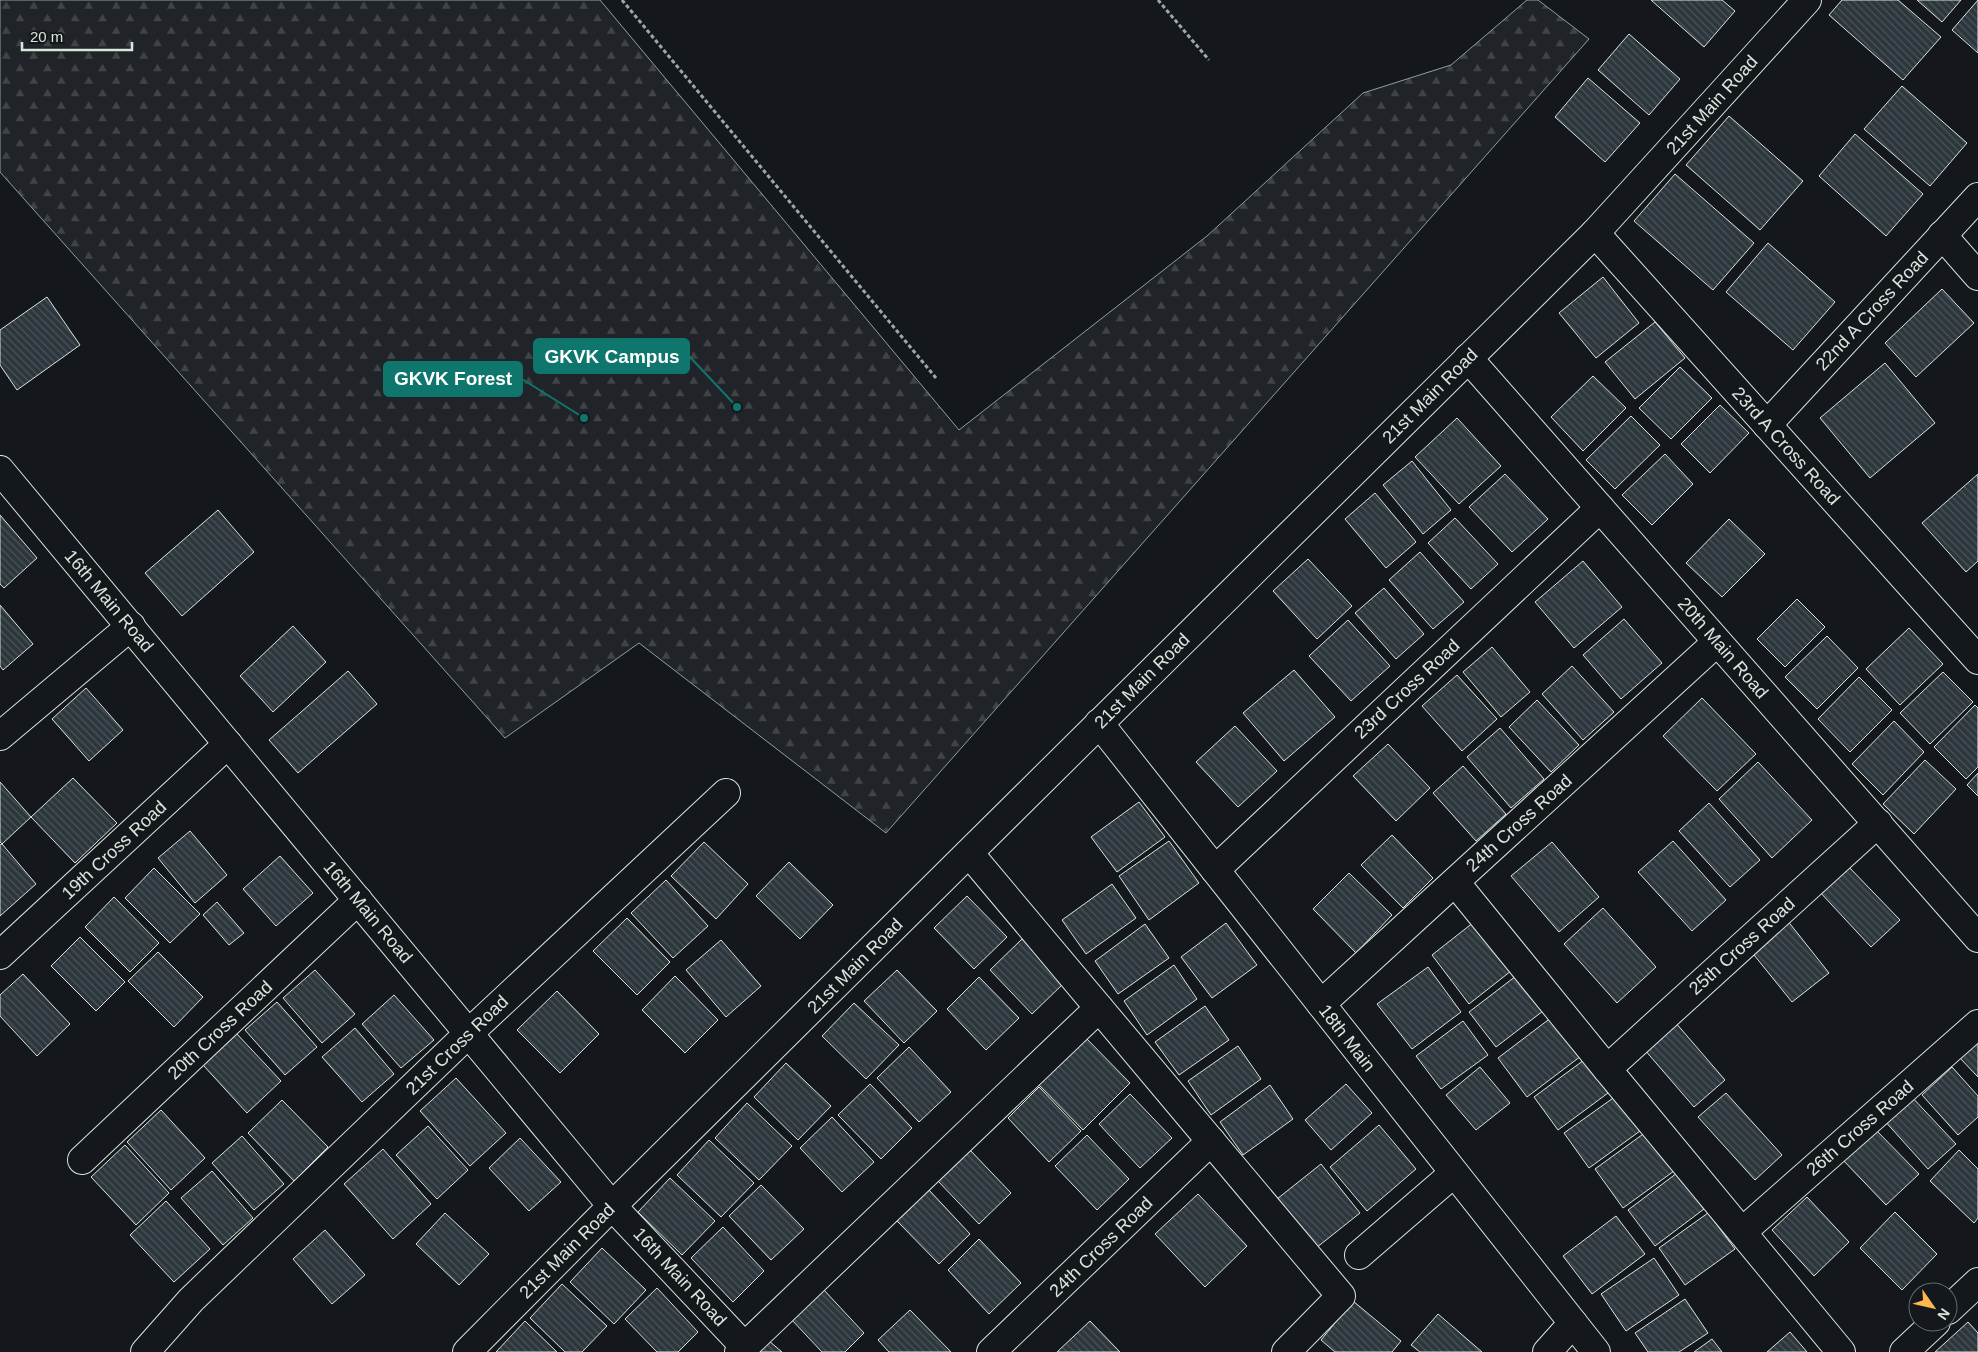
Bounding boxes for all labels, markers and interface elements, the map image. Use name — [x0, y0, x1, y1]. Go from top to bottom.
scale bar — [22, 20, 132, 52]
text: 20 m — [30, 28, 63, 45]
street label: 21st Main Road — [1662, 51, 1762, 159]
street label: 22nd A Cross Road — [1812, 247, 1932, 375]
callout: GKVK Campus — [534, 339, 689, 373]
street label: 21st Main Road — [1378, 344, 1482, 448]
text: GKVK Campus — [544, 346, 680, 367]
callout: GKVK Forest — [384, 362, 522, 396]
text: GKVK Forest — [394, 368, 513, 389]
street label: 23rd A Cross Road — [1728, 383, 1844, 509]
street label: 16th Main Road — [60, 546, 158, 656]
street label: 20th Main Road — [1674, 593, 1772, 703]
street label: 21st Main Road — [1090, 629, 1194, 733]
street label: 23rd Cross Road — [1350, 635, 1464, 743]
street label: 24th Cross Road — [1462, 770, 1576, 876]
street label: 19th Cross Road — [58, 797, 170, 903]
street label: 16th Main Road — [319, 857, 417, 967]
street label: 25th Cross Road — [1685, 893, 1799, 999]
street label: 21st Main Road — [803, 914, 907, 1018]
street label: 20th Cross Road — [164, 977, 276, 1083]
street label: 21st Cross Road — [402, 991, 512, 1099]
street label: 18th Main — [1315, 1001, 1379, 1075]
street label: 26th Cross Road — [1802, 1076, 1918, 1180]
street label: 24th Cross Road — [1045, 1193, 1157, 1301]
street label: 21st Main Road — [515, 1199, 619, 1303]
street label: 16th Main Road — [629, 1224, 731, 1330]
north arrow — [1908, 1282, 1958, 1332]
text: N — [1934, 1306, 1953, 1323]

